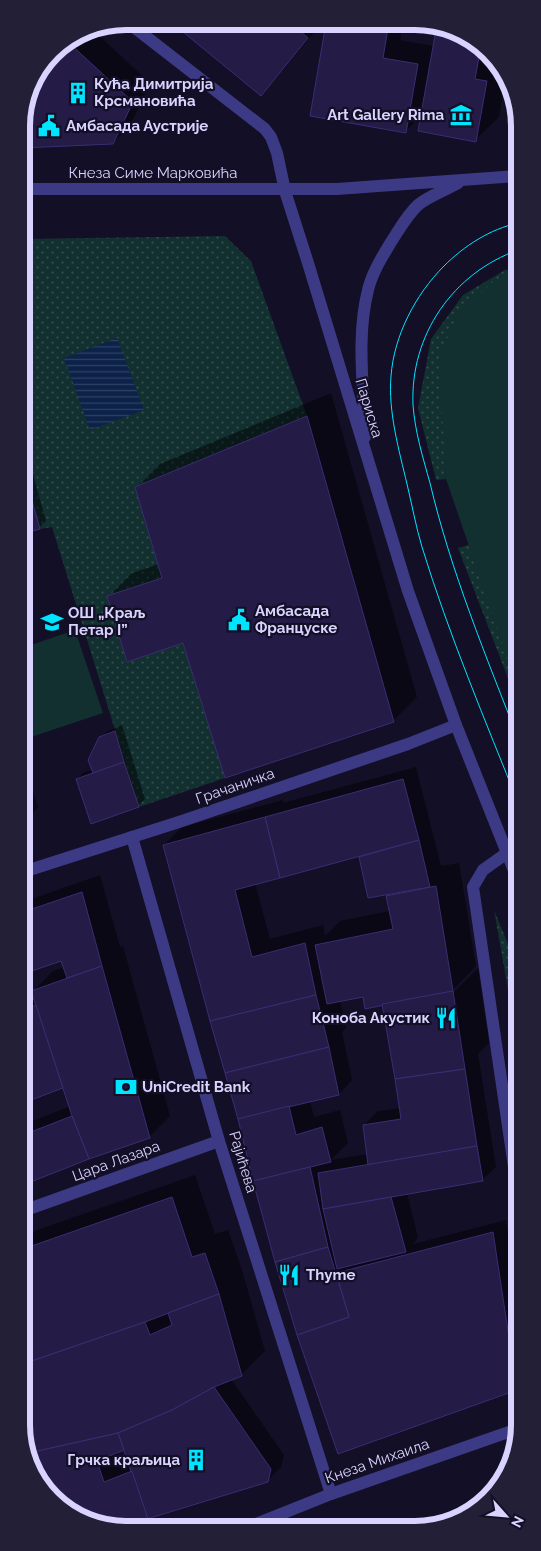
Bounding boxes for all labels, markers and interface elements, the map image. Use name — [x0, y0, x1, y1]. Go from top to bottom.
place label: Кућа Димитрија Крсмановића — [94, 75, 214, 110]
building icon: Кућа Димитрија Крсмановића — [65, 80, 91, 106]
museum icon: Art Gallery Rima — [448, 102, 474, 128]
place label: Art Gallery Rima — [327, 106, 444, 124]
public building icon: Амбасада Аустрије — [36, 113, 62, 139]
place label: Амбасада Аустрије — [66, 117, 208, 135]
street label: Кнеза Симе Марковића — [68, 164, 238, 182]
street label: Париска — [351, 376, 387, 440]
place label: Амбасада Француске — [255, 602, 337, 637]
place label: ОШ „Краљ Петар I” — [68, 604, 146, 639]
public building icon: Амбасада Француске — [226, 607, 252, 633]
school or university icon: ОШ „Краљ Петар I” — [39, 609, 65, 635]
street label: Грачаничка — [193, 764, 277, 808]
restaurant icon: Коноба Акустик — [433, 1005, 459, 1031]
place label: Коноба Акустик — [312, 1009, 430, 1027]
bank icon: UniCredit Bank — [113, 1074, 139, 1100]
place label: UniCredit Bank — [142, 1078, 251, 1096]
street label: Рајићева — [225, 1129, 261, 1195]
street label: Цара Лазара — [70, 1137, 162, 1185]
restaurant icon: Thyme — [276, 1262, 302, 1288]
place label: Thyme — [306, 1266, 355, 1284]
street label: Кнеза Михаила — [322, 1435, 432, 1487]
building icon: Грчка краљица — [183, 1447, 209, 1473]
place label: Грчка краљица — [67, 1451, 180, 1469]
north arrow — [481, 1491, 531, 1541]
text: N — [508, 1514, 527, 1530]

